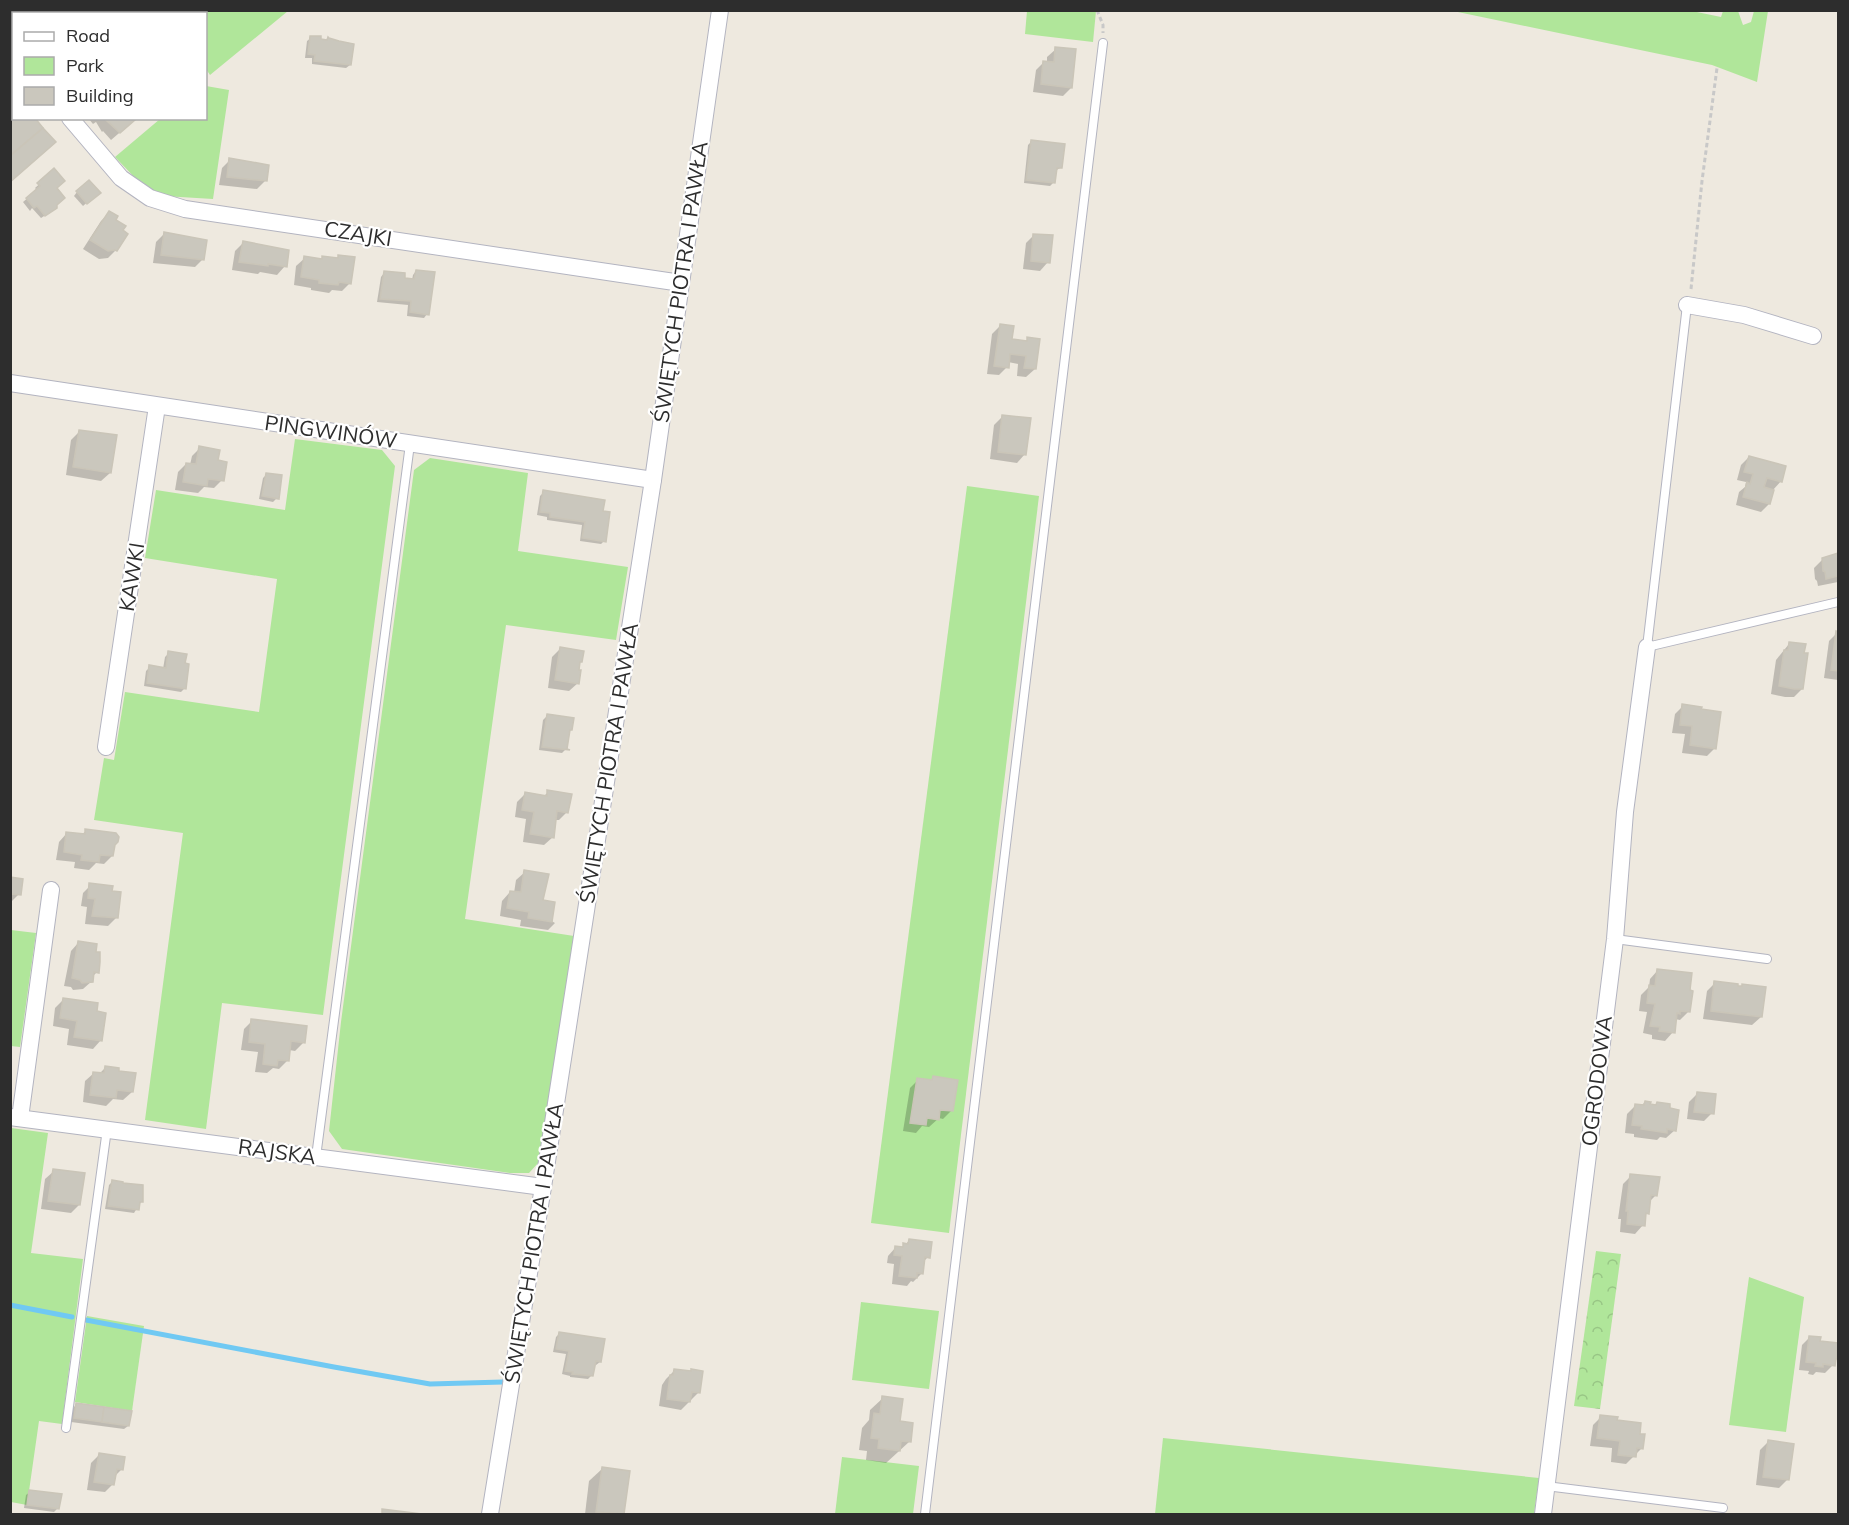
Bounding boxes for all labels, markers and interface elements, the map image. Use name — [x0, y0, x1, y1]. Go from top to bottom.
legend — [12, 12, 207, 120]
text: Road — [66, 24, 110, 47]
text: Park — [66, 54, 105, 77]
text: Building — [66, 84, 134, 107]
street label: ŚWIĘTYCH PIOTRA I PAWŁA — [647, 139, 713, 424]
street label: CZAJKI — [323, 215, 394, 251]
street label: PINGWINÓW — [263, 409, 399, 453]
street label: KAWKI — [113, 541, 149, 613]
street label: ŚWIĘTYCH PIOTRA I PAWŁA — [573, 620, 643, 905]
street label: OGRODOWA — [1575, 1014, 1617, 1148]
street label: ŚWIĘTYCH PIOTRA I PAWŁA — [498, 1100, 568, 1385]
street label: RAJSKA — [237, 1133, 318, 1169]

